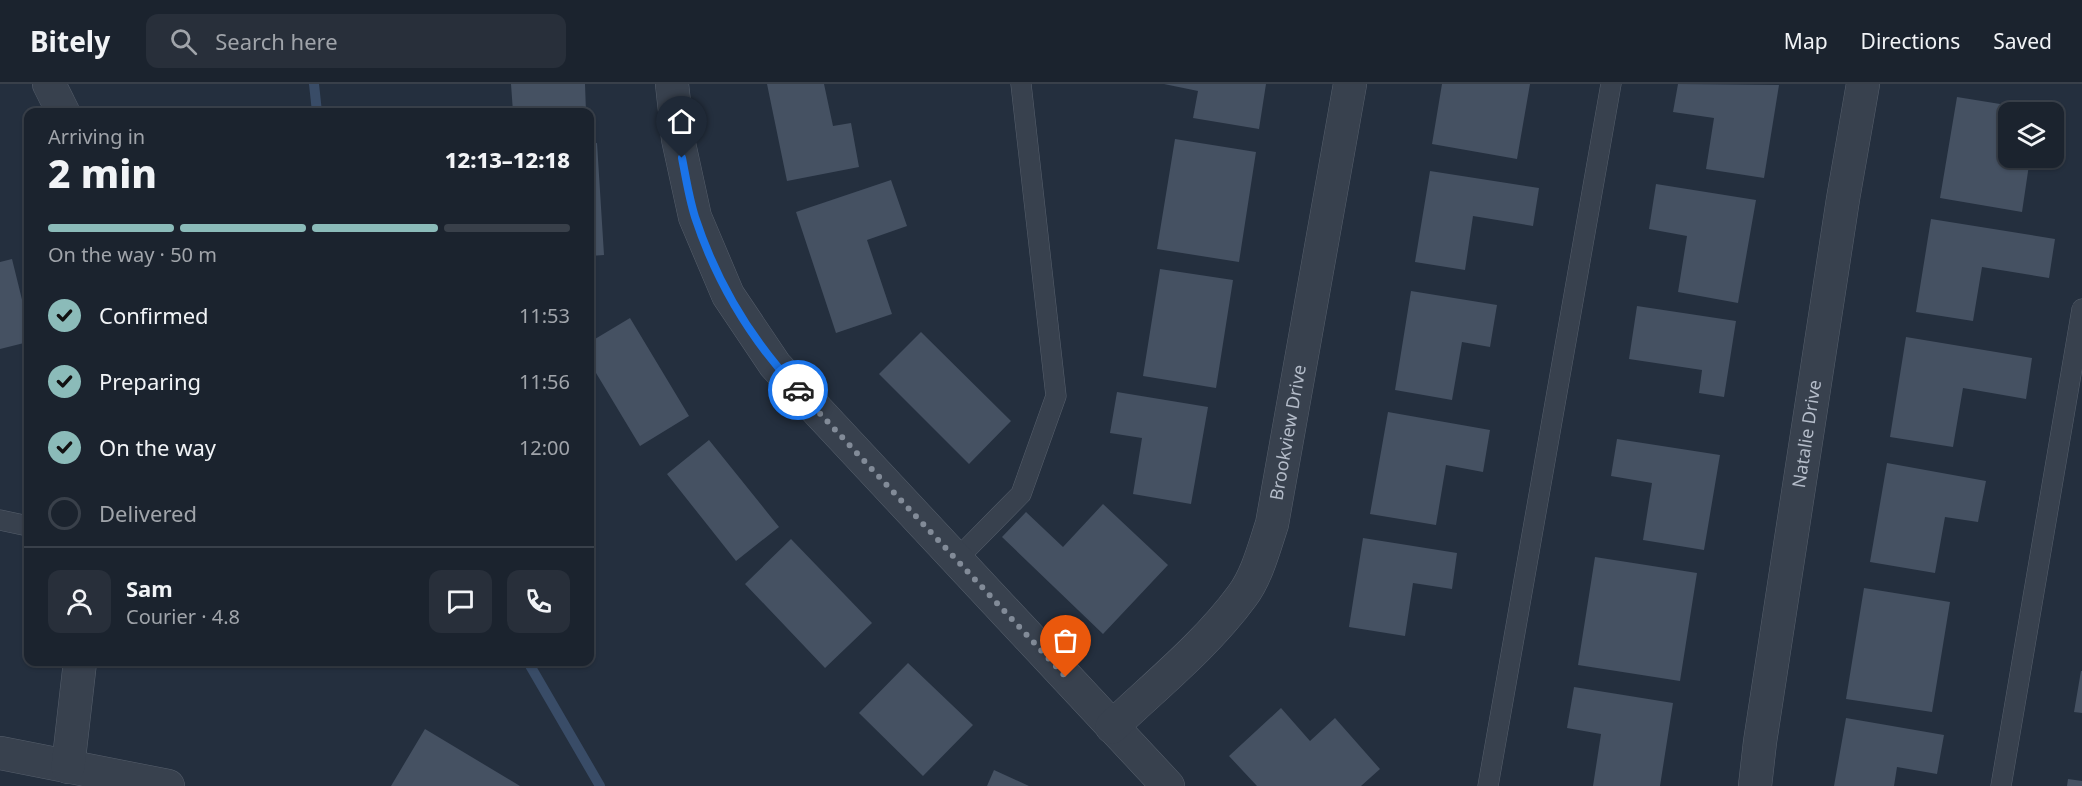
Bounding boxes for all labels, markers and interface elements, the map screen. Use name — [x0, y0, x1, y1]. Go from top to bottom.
search box — [146, 14, 566, 68]
text: Bitely — [30, 22, 110, 60]
icon: search — [167, 25, 200, 58]
text: Search here — [215, 26, 338, 56]
text: Map — [1784, 27, 1828, 55]
text: Directions — [1861, 27, 1960, 55]
text: Saved — [1993, 27, 2052, 55]
pin — [656, 96, 707, 158]
map controls — [1998, 102, 2064, 168]
button: layers — [1998, 102, 2064, 168]
icon: home — [665, 105, 698, 138]
text: Arriving in — [48, 123, 145, 150]
text: 12:13–12:18 — [445, 144, 570, 174]
text: 2 min — [48, 146, 157, 199]
text: On the way · 50 m — [48, 241, 217, 268]
icon: check — [48, 299, 81, 332]
text: Confirmed — [99, 300, 209, 330]
text: 11:53 — [519, 302, 570, 329]
courier — [768, 360, 828, 420]
street label: Brookview Drive — [1263, 363, 1311, 502]
icon: check — [48, 365, 81, 398]
text: Preparing — [99, 366, 201, 396]
text: 11:56 — [519, 368, 570, 395]
icon: car — [782, 374, 815, 407]
street label: Natalie Drive — [1786, 378, 1826, 489]
icon: check — [48, 431, 81, 464]
text: On the way — [99, 432, 216, 462]
text: 12:00 — [519, 434, 570, 461]
text: Delivered — [99, 498, 197, 528]
button: person — [48, 570, 111, 633]
button: chat — [429, 570, 492, 633]
button: phone — [507, 570, 570, 633]
text: Sam — [126, 573, 173, 603]
text: Courier · 4.8 — [126, 603, 240, 630]
pin — [1040, 615, 1091, 677]
icon: bag — [1049, 624, 1082, 657]

